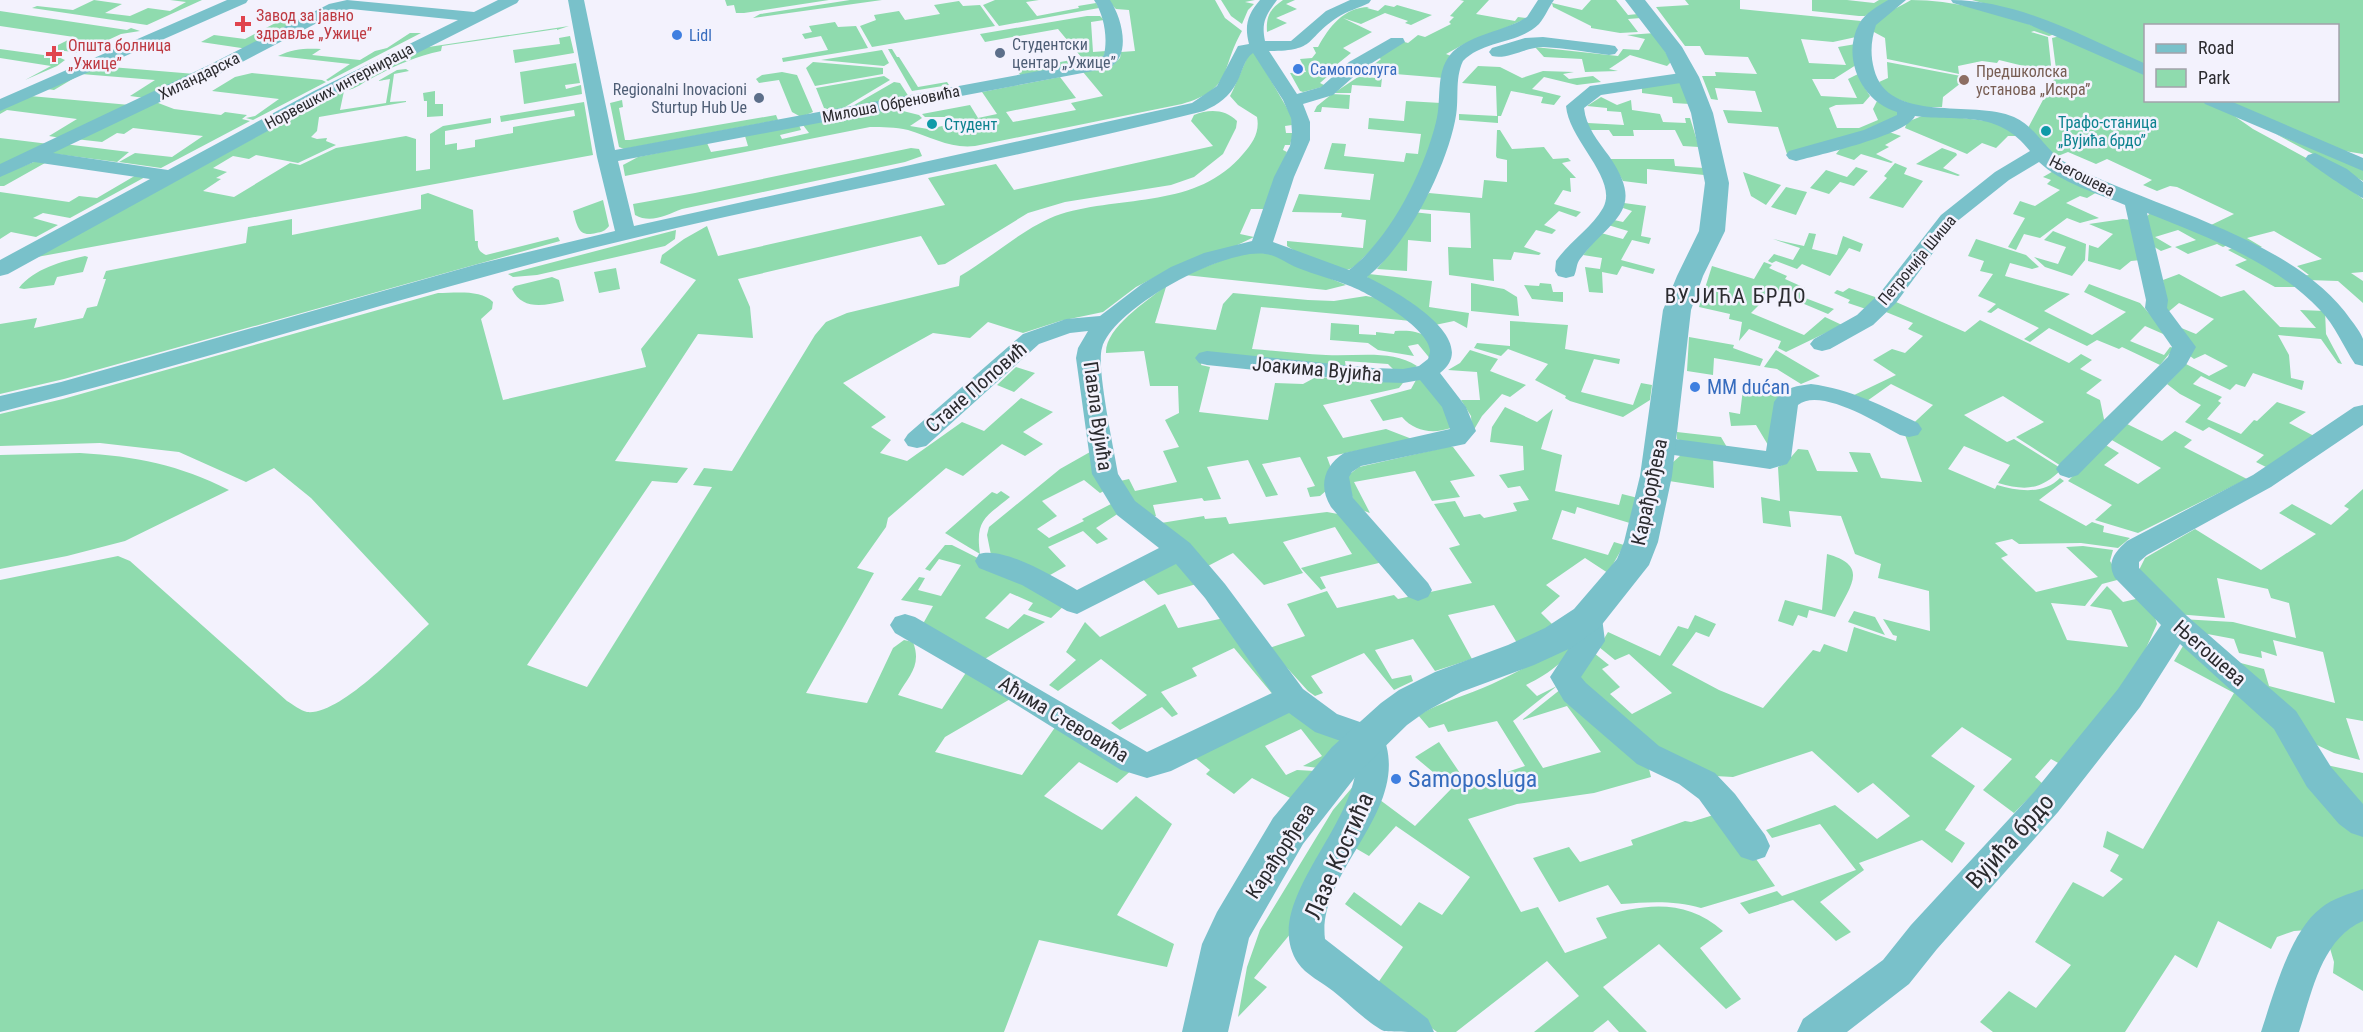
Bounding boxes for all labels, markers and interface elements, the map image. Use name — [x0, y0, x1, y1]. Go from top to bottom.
place label: Завод за јавно здравље „Ужице” — [256, 6, 372, 43]
marker: Завод за јавно здравље „Ужице” — [234, 15, 252, 33]
legend — [2144, 24, 2339, 102]
place label: Lidl — [689, 26, 712, 45]
marker: Lidl — [670, 28, 684, 42]
place label: Студентски центар „Ужице” — [1012, 35, 1116, 72]
place label: Општа болница „Ужице” — [68, 36, 171, 73]
text: Road — [2198, 37, 2234, 58]
street label: Норвешких интернираца — [262, 39, 416, 133]
marker: Општа болница „Ужице” — [45, 45, 63, 63]
marker: Студентски центар „Ужице” — [993, 46, 1007, 60]
street label: Хиландарска — [155, 48, 243, 104]
place label: Самопослуга — [1310, 60, 1397, 79]
marker: Самопослуга — [1291, 62, 1305, 76]
place label: Предшколска установа „Искра” — [1976, 62, 2091, 99]
text: Park — [2198, 67, 2230, 88]
marker: Предшколска установа „Искра” — [1957, 73, 1971, 87]
place label: Regionalni Inovacioni Sturtup Hub Ue — [613, 80, 747, 117]
street label: Милоша Обреновића — [821, 81, 961, 127]
marker: Regionalni Inovacioni Sturtup Hub Ue — [752, 91, 766, 105]
place label: Трафо-станица „Вујића брдо” — [2058, 113, 2157, 150]
place label: Студент — [944, 115, 997, 134]
marker: Студент — [925, 117, 939, 131]
marker: Трафо-станица „Вујића брдо” — [2039, 124, 2053, 138]
street label: Његошева — [2046, 152, 2118, 200]
street label: Петронија Шиша — [1874, 211, 1960, 309]
district label: ВУЈИЋА БРДО — [1665, 284, 1807, 308]
street label: Стане Поповић — [920, 337, 1032, 437]
street label: Јоакима Вујића — [1251, 351, 1383, 387]
street label: Павла Вујића — [1078, 360, 1118, 472]
place label: MM dućan — [1707, 375, 1790, 399]
marker: MM dućan — [1688, 380, 1702, 394]
street label: Карађорђева — [1626, 436, 1672, 548]
street label: Његошева — [2169, 615, 2251, 691]
street label: Аћима Стевовића — [995, 671, 1133, 767]
place label: Samoposluga — [1408, 765, 1537, 793]
marker: Samoposluga — [1389, 772, 1403, 786]
street label: Лазе Костића — [1299, 788, 1379, 924]
street label: Вујића брдо — [1960, 788, 2060, 894]
street label: Карађорђева — [1240, 799, 1320, 903]

